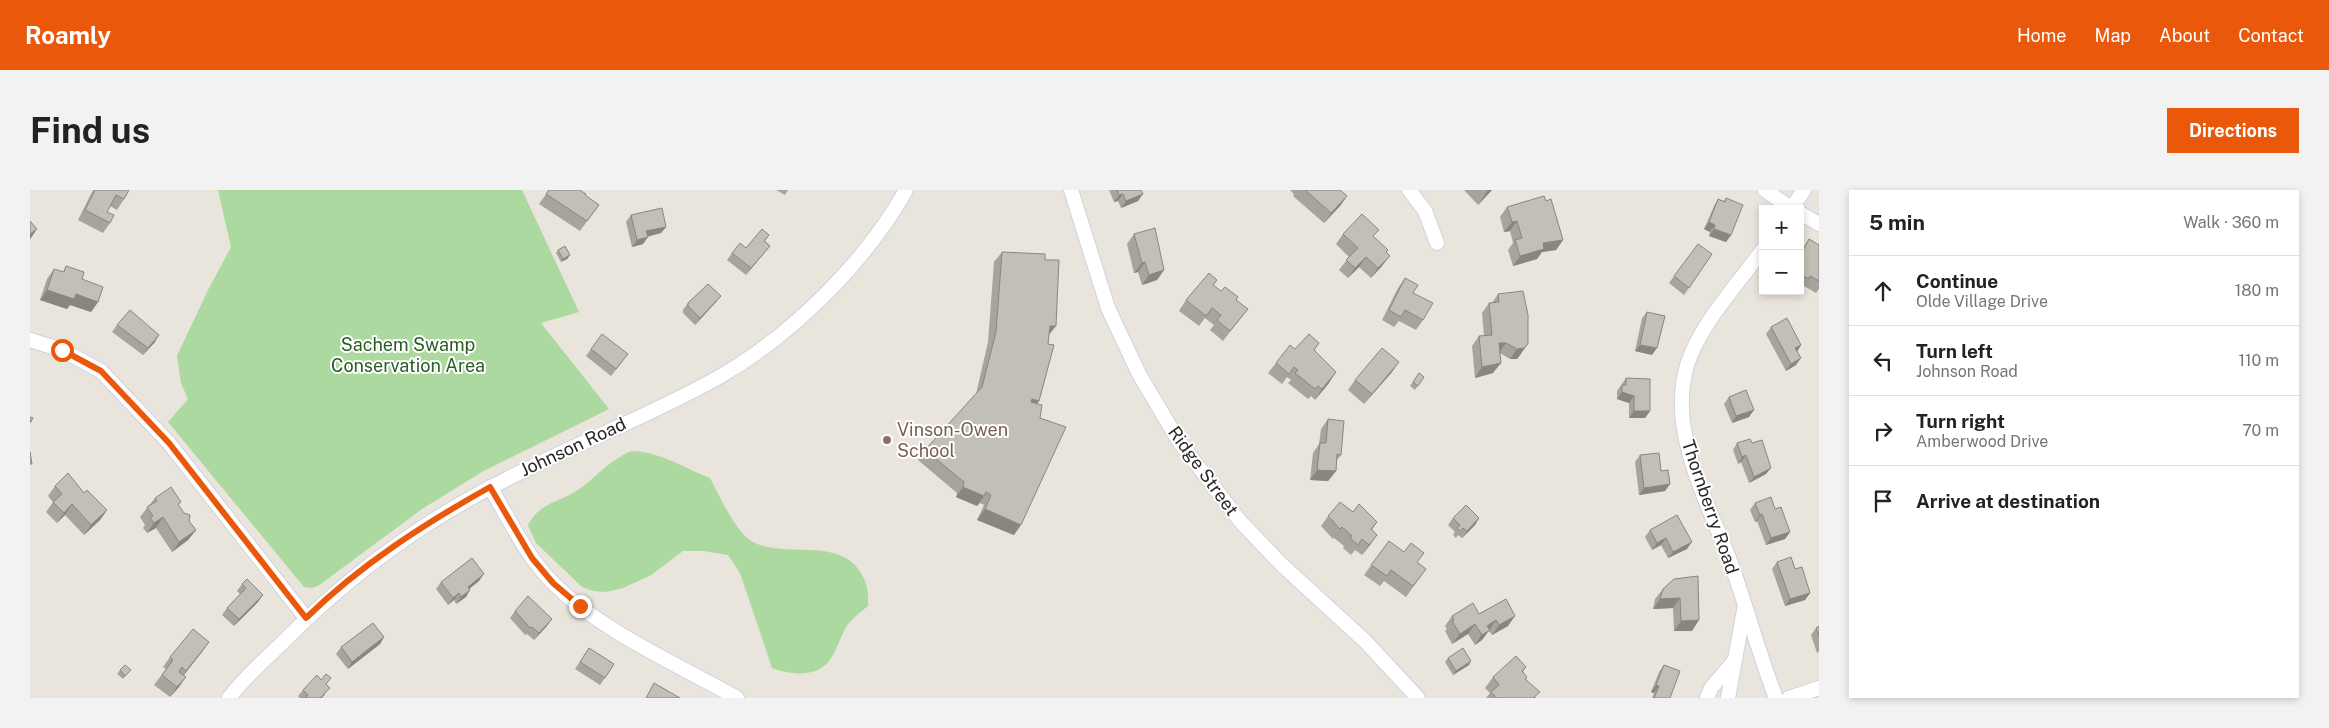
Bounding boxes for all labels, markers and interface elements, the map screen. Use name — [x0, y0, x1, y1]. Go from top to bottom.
text: Roamly — [25, 21, 111, 49]
text: Home — [2017, 25, 2067, 46]
text: Map — [2095, 25, 2131, 46]
text: About — [2159, 25, 2210, 46]
text: Contact — [2238, 25, 2304, 46]
button: Directions — [2167, 108, 2299, 153]
text: Find us — [30, 110, 150, 151]
map controls — [1759, 205, 1804, 295]
button: + — [1759, 205, 1804, 250]
text: 5 min — [1869, 210, 1925, 235]
text: Walk · 360 m — [2183, 213, 2279, 232]
button: − — [1759, 250, 1804, 295]
text: Continue — [1916, 270, 1998, 292]
icon: ahead — [1869, 277, 1897, 305]
text: 180 m — [2235, 281, 2279, 300]
text: Olde Village Drive — [1916, 292, 2048, 311]
park label: Sachem Swamp Conservation Area — [331, 334, 485, 376]
route start — [51, 339, 74, 362]
text: Turn left — [1916, 340, 1993, 362]
icon: left — [1869, 347, 1897, 375]
text: 110 m — [2238, 351, 2279, 370]
text: Johnson Road — [1916, 362, 2018, 381]
text: Turn right — [1916, 410, 2005, 432]
street label: Johnson Road — [516, 413, 629, 480]
icon: right — [1869, 417, 1897, 445]
place label: Vinson-Owen School — [897, 419, 1008, 461]
text: 70 m — [2242, 421, 2279, 440]
street label: Ridge Street — [1164, 422, 1243, 519]
text: Amberwood Drive — [1916, 432, 2048, 451]
marker: Vinson-Owen School — [881, 434, 893, 446]
street label: Thornberry Road — [1678, 437, 1743, 577]
icon: arrive — [1869, 487, 1897, 515]
text: Arrive at destination — [1916, 490, 2100, 512]
route end — [569, 595, 592, 618]

